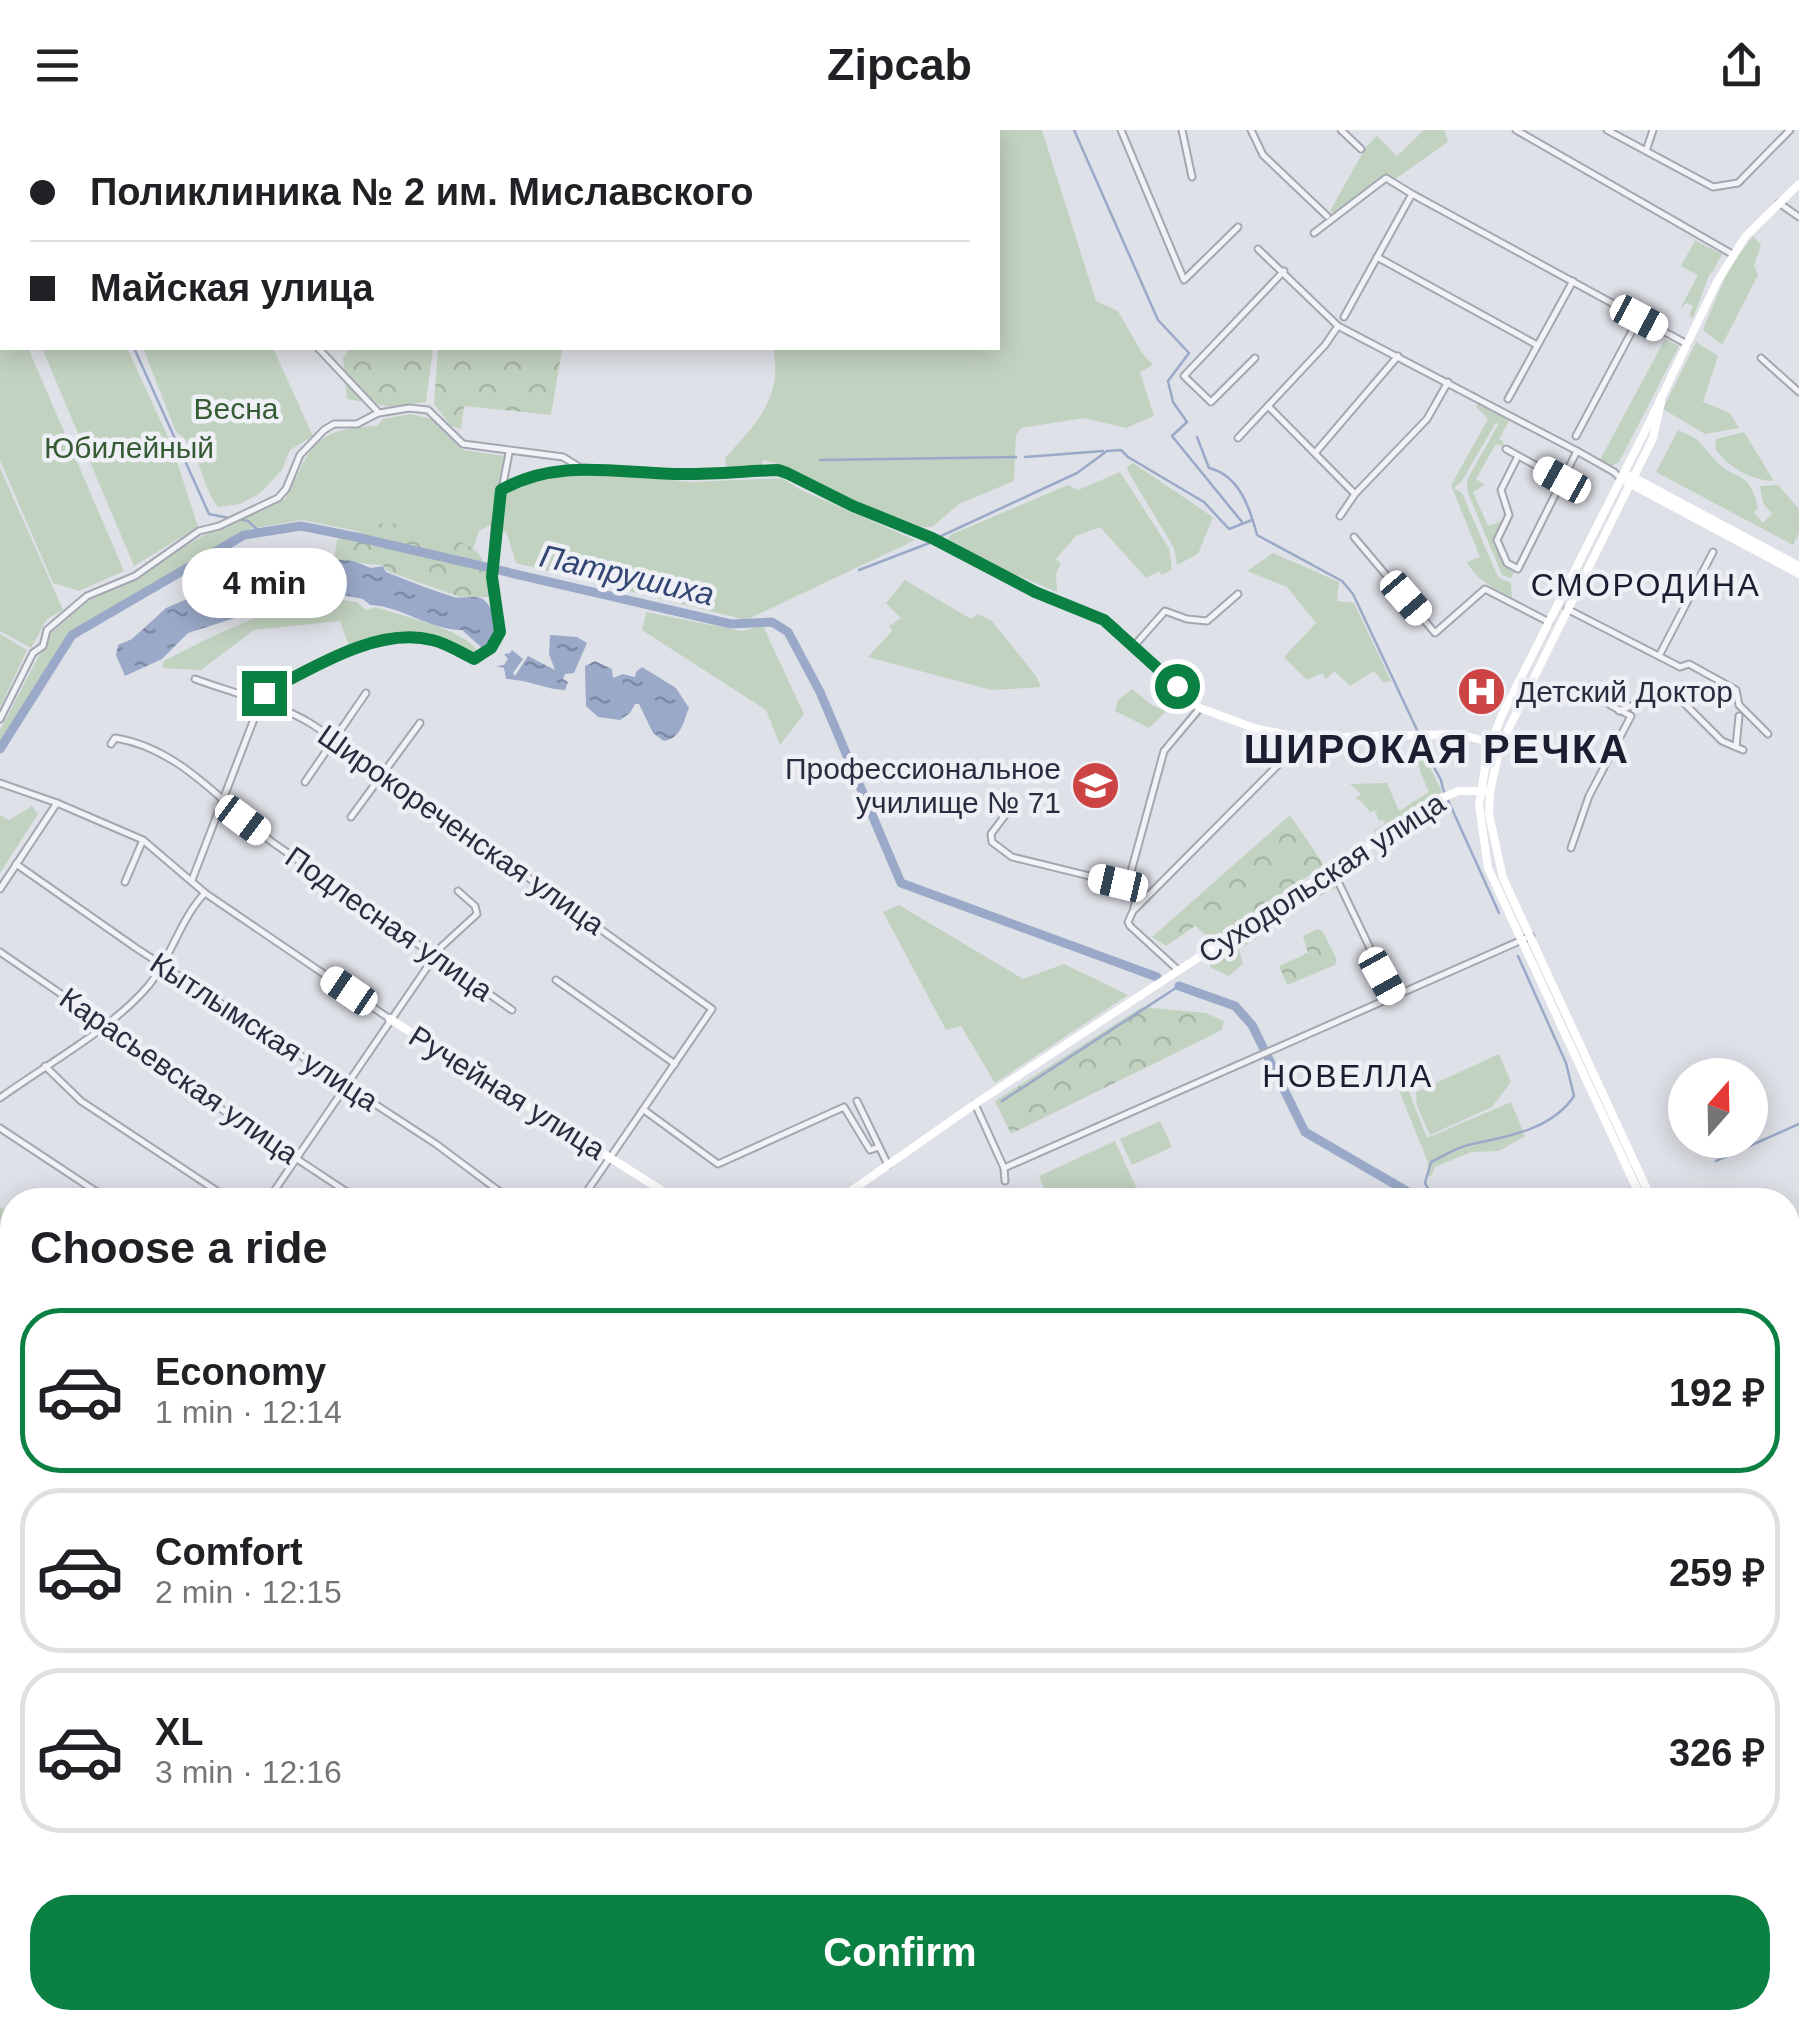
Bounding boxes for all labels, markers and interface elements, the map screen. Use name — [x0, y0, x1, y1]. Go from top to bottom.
icon: menu — [30, 38, 85, 93]
icon: share — [1714, 38, 1769, 93]
text: Zipcab — [827, 39, 972, 90]
text: Поликлиника № 2 им. Миславского — [90, 171, 754, 213]
text: Майская улица — [90, 267, 374, 309]
car — [1605, 291, 1673, 345]
park label: Весна — [194, 392, 279, 425]
park label: Юбилейный — [44, 431, 214, 464]
car — [1528, 452, 1596, 508]
water label: Патрушиха — [536, 537, 718, 613]
callout: 4 min — [182, 548, 346, 618]
text: 4 min — [223, 565, 306, 601]
car — [1375, 566, 1437, 630]
district label: СМОРОДИНА — [1531, 567, 1761, 603]
route start — [1155, 664, 1200, 709]
hospital icon: Детский Доктор — [1455, 666, 1507, 718]
route end — [242, 671, 287, 716]
place label: Детский Доктор — [1516, 675, 1733, 708]
street label: Широкореченская улица — [312, 718, 611, 941]
district label: ШИРОКАЯ РЕЧКА — [1244, 727, 1630, 771]
place label: Профессиональное училище № 71 — [785, 752, 1061, 819]
school or university icon: Профессиональное училище № 71 — [1070, 760, 1122, 812]
street label: Суходольская улица — [1193, 786, 1451, 969]
car — [210, 790, 276, 850]
street label: Подлесная улица — [280, 840, 499, 1007]
car — [1085, 862, 1151, 904]
car — [1354, 942, 1410, 1010]
street label: Кытлымская улица — [144, 946, 384, 1118]
car — [316, 962, 382, 1020]
street label: Карасьевская улица — [54, 981, 305, 1170]
street label: Ручейная улица — [403, 1019, 611, 1166]
district label: НОВЕЛЛА — [1262, 1058, 1434, 1094]
north arrow — [1668, 1058, 1768, 1158]
map controls — [1668, 1058, 1768, 1158]
text: Choose a ride — [30, 1222, 328, 1273]
icon: car — [35, 1346, 125, 1436]
text: Economy — [155, 1351, 326, 1393]
text: 192 ₽ — [1669, 1372, 1765, 1414]
text: 1 min · 12:14 — [155, 1394, 342, 1430]
icon: car — [35, 1526, 125, 1616]
text: Comfort — [155, 1531, 303, 1573]
text: 259 ₽ — [1669, 1552, 1765, 1594]
text: 2 min · 12:15 — [155, 1574, 342, 1610]
icon: car — [35, 1706, 125, 1796]
text: XL — [155, 1711, 204, 1753]
text: 326 ₽ — [1669, 1732, 1765, 1774]
text: 3 min · 12:16 — [155, 1754, 342, 1790]
button: Confirm — [30, 1895, 1770, 2010]

